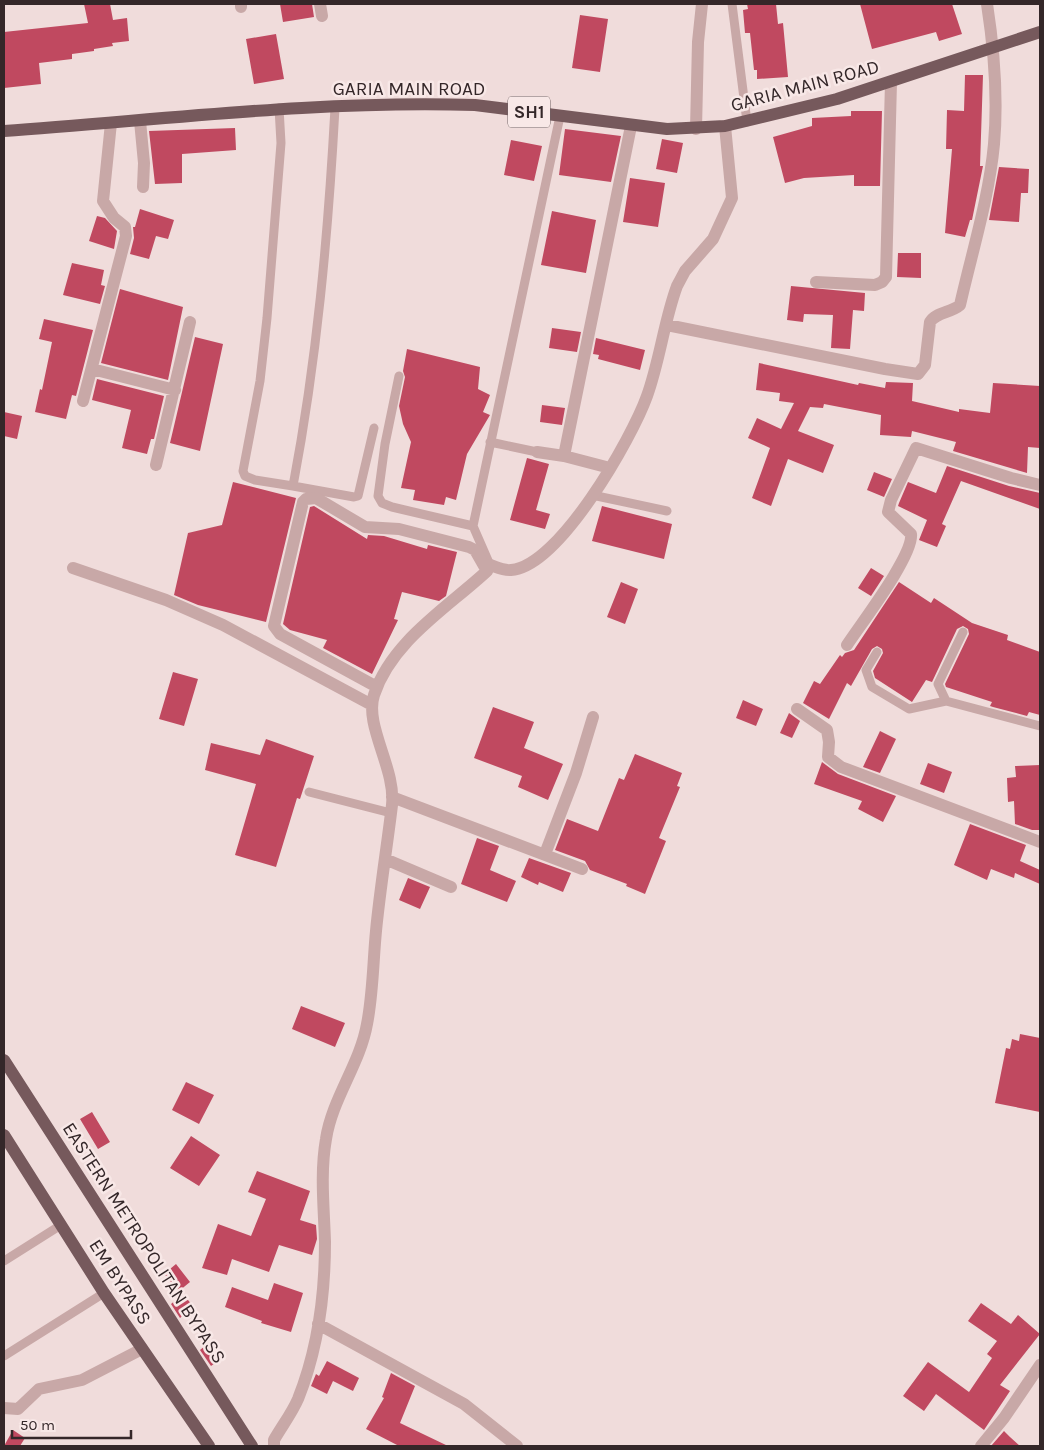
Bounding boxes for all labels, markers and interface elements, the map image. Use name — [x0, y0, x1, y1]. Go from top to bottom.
street label: GARIA MAIN ROAD — [728, 56, 882, 116]
street label: GARIA MAIN ROAD — [333, 78, 485, 100]
road number: SH1 — [508, 96, 550, 128]
street label: EASTERN METROPOLITAN BYPASS — [58, 1118, 230, 1368]
street label: EM BYPASS — [84, 1235, 156, 1329]
scale bar — [12, 1408, 131, 1440]
text: 50 m — [20, 1416, 55, 1434]

